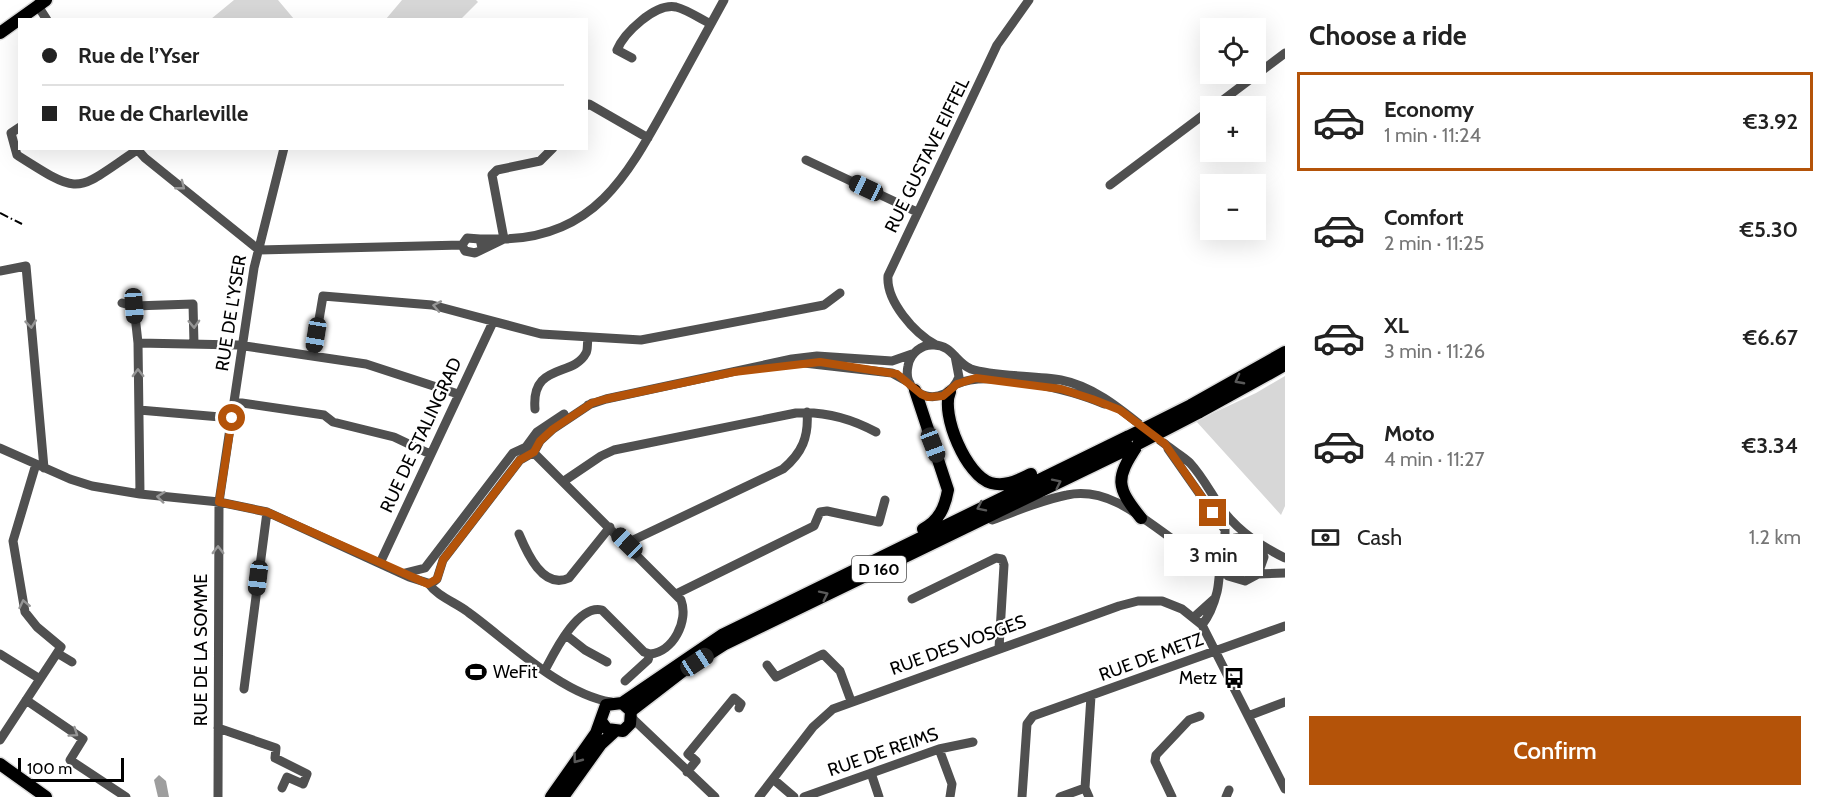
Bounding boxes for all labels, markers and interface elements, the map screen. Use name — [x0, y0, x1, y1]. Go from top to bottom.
map controls — [1200, 18, 1266, 240]
button: locate — [1200, 18, 1266, 84]
text: Choose a ride — [1309, 19, 1467, 52]
text: Rue de l’Yser — [78, 42, 199, 69]
street label: RUE GUSTAVE EIFFEL — [880, 74, 974, 236]
icon: car — [1312, 95, 1366, 149]
button: + — [1200, 96, 1266, 162]
text: Economy — [1384, 96, 1474, 123]
text: Rue de Charleville — [78, 100, 248, 127]
text: €3.92 — [1743, 108, 1798, 135]
text: 1 min · 11:24 — [1384, 123, 1481, 147]
car — [846, 172, 886, 204]
button: − — [1200, 174, 1266, 240]
one-way arrow — [174, 179, 185, 190]
icon: car — [1312, 203, 1366, 257]
text: Comfort — [1384, 204, 1463, 231]
text: €5.30 — [1740, 216, 1798, 243]
text: 2 min · 11:25 — [1384, 231, 1484, 255]
street label: RUE DE L’YSER — [211, 253, 251, 373]
car — [124, 287, 144, 325]
one-way arrow — [432, 300, 442, 313]
icon: car — [1312, 311, 1366, 365]
text: XL — [1384, 312, 1409, 339]
car — [304, 316, 328, 354]
one-way arrow — [187, 319, 200, 328]
one-way arrow — [24, 320, 37, 329]
text: €6.67 — [1743, 324, 1798, 351]
text: 3 min · 11:26 — [1384, 339, 1485, 363]
street label: RUE DE STALINGRAD — [375, 354, 467, 516]
one-way arrow — [132, 368, 145, 377]
one-way arrow — [1235, 373, 1245, 384]
route start — [218, 404, 245, 431]
icon: car — [1312, 419, 1366, 473]
text: Moto — [1384, 420, 1435, 447]
car — [918, 425, 948, 465]
text: €3.34 — [1742, 432, 1798, 459]
text: 4 min · 11:27 — [1384, 447, 1485, 471]
one-way arrow — [1050, 479, 1061, 490]
one-way arrow — [156, 491, 165, 503]
route end — [1199, 499, 1226, 526]
one-way arrow — [977, 500, 987, 511]
icon: cash — [1309, 521, 1342, 554]
car — [608, 524, 646, 562]
text: Cash — [1357, 524, 1402, 551]
text: 1.2 km — [1749, 525, 1801, 549]
callout: 3 min — [1164, 534, 1262, 576]
text: 3 min — [1189, 543, 1238, 567]
one-way arrow — [212, 545, 224, 554]
road number: D 160 — [852, 556, 906, 582]
car — [247, 559, 269, 597]
street label: RUE DE LA SOMME — [190, 574, 212, 726]
one-way arrow — [818, 591, 829, 603]
one-way arrow — [18, 599, 31, 609]
street label: RUE DES VOSGES — [887, 610, 1029, 680]
street label: RUE DE METZ — [1096, 628, 1206, 686]
car — [677, 645, 717, 679]
sports icon: WeFit — [464, 660, 488, 684]
place label: WeFit — [493, 661, 537, 683]
bus stop icon: Metz — [1222, 666, 1246, 690]
place label: Metz — [1179, 667, 1218, 689]
button: Confirm — [1309, 716, 1801, 785]
street label: RUE DE REIMS — [825, 723, 941, 781]
one-way arrow — [67, 726, 78, 737]
one-way arrow — [573, 752, 584, 763]
scale bar — [18, 755, 124, 782]
text: 100 m — [27, 759, 72, 778]

